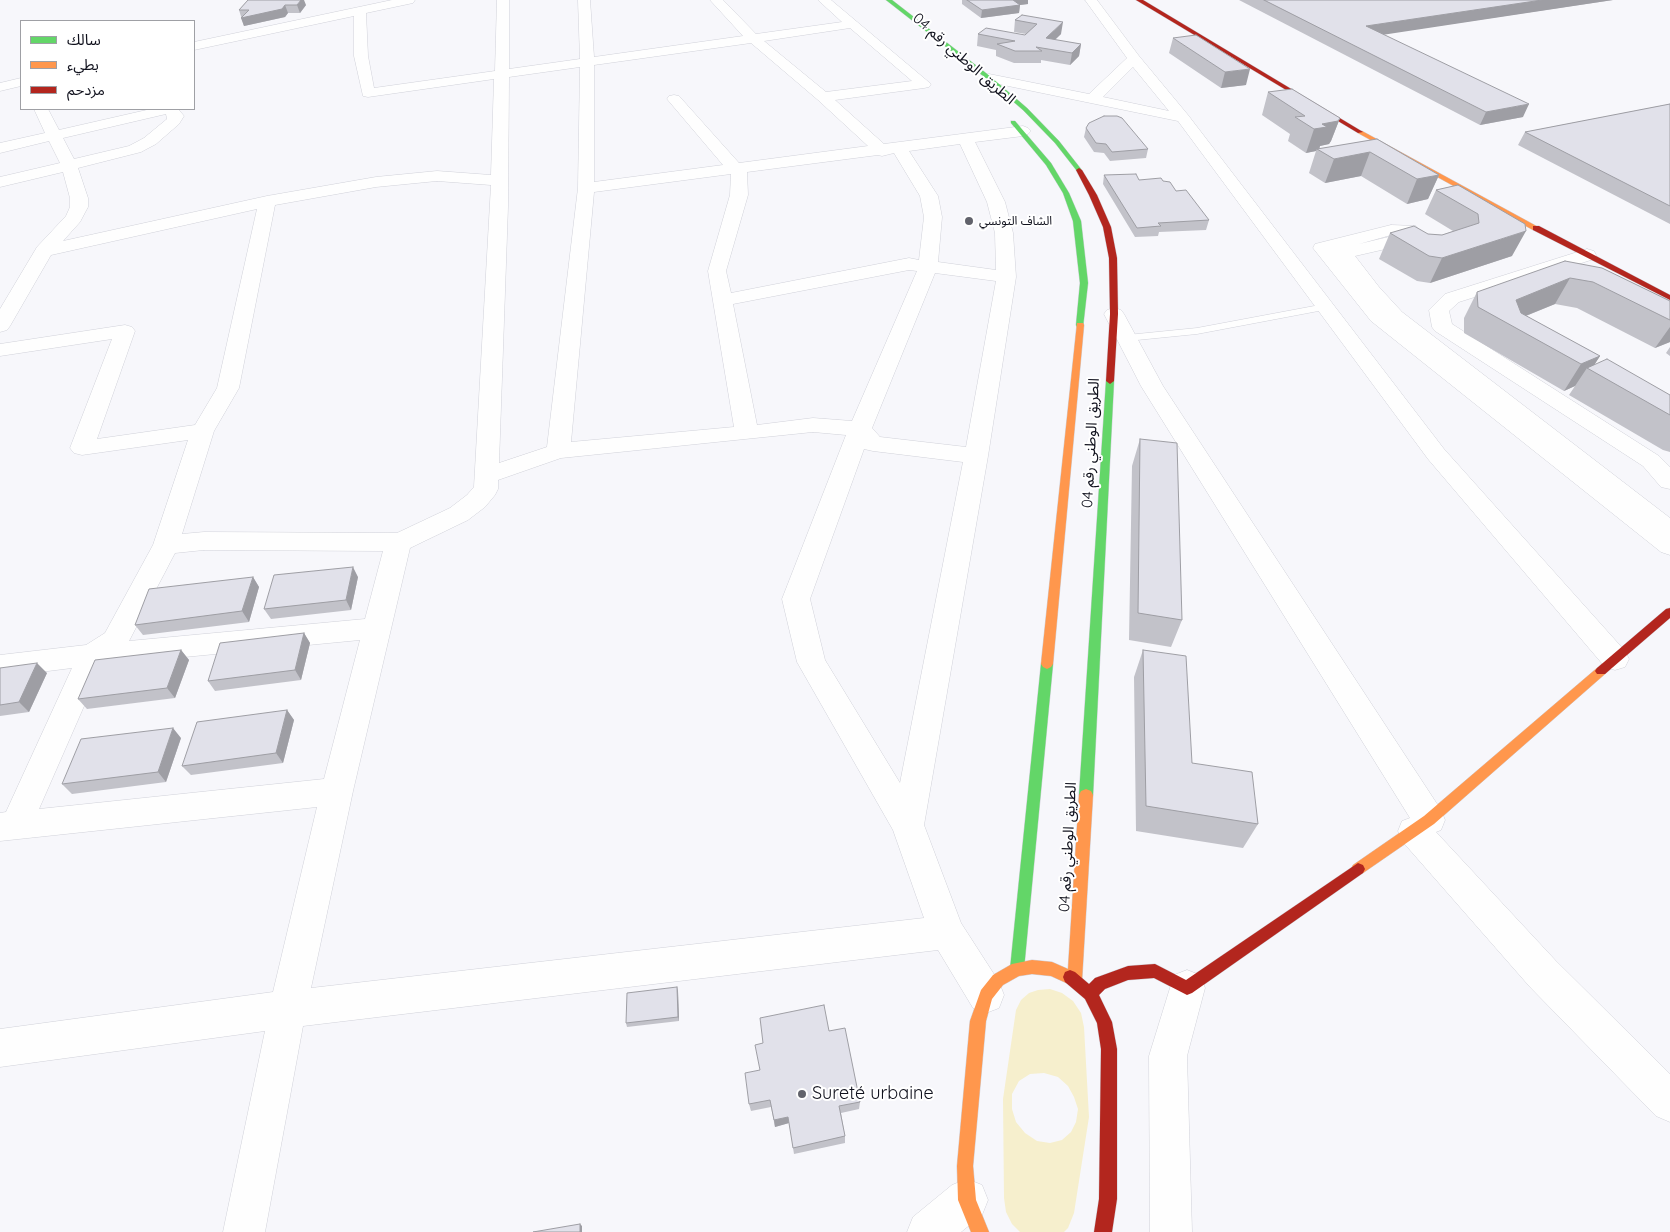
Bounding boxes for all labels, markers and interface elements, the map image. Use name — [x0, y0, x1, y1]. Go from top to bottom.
street label: الطريق الوطني رقم 04 — [909, 9, 1019, 109]
legend — [20, 20, 195, 110]
text: سالك — [67, 30, 101, 49]
text: بطيء — [67, 55, 99, 74]
text: مزدحم — [67, 80, 105, 99]
place label: الشاف التونسي — [979, 214, 1052, 228]
marker: الشاف التونسي — [963, 215, 975, 227]
street label: الطريق الوطني رقم 04 — [1079, 377, 1103, 509]
street label: الطريق الوطني رقم 04 — [1056, 781, 1080, 913]
place label: Sureté urbaine — [812, 1083, 934, 1105]
marker: Sureté urbaine — [796, 1088, 808, 1100]

